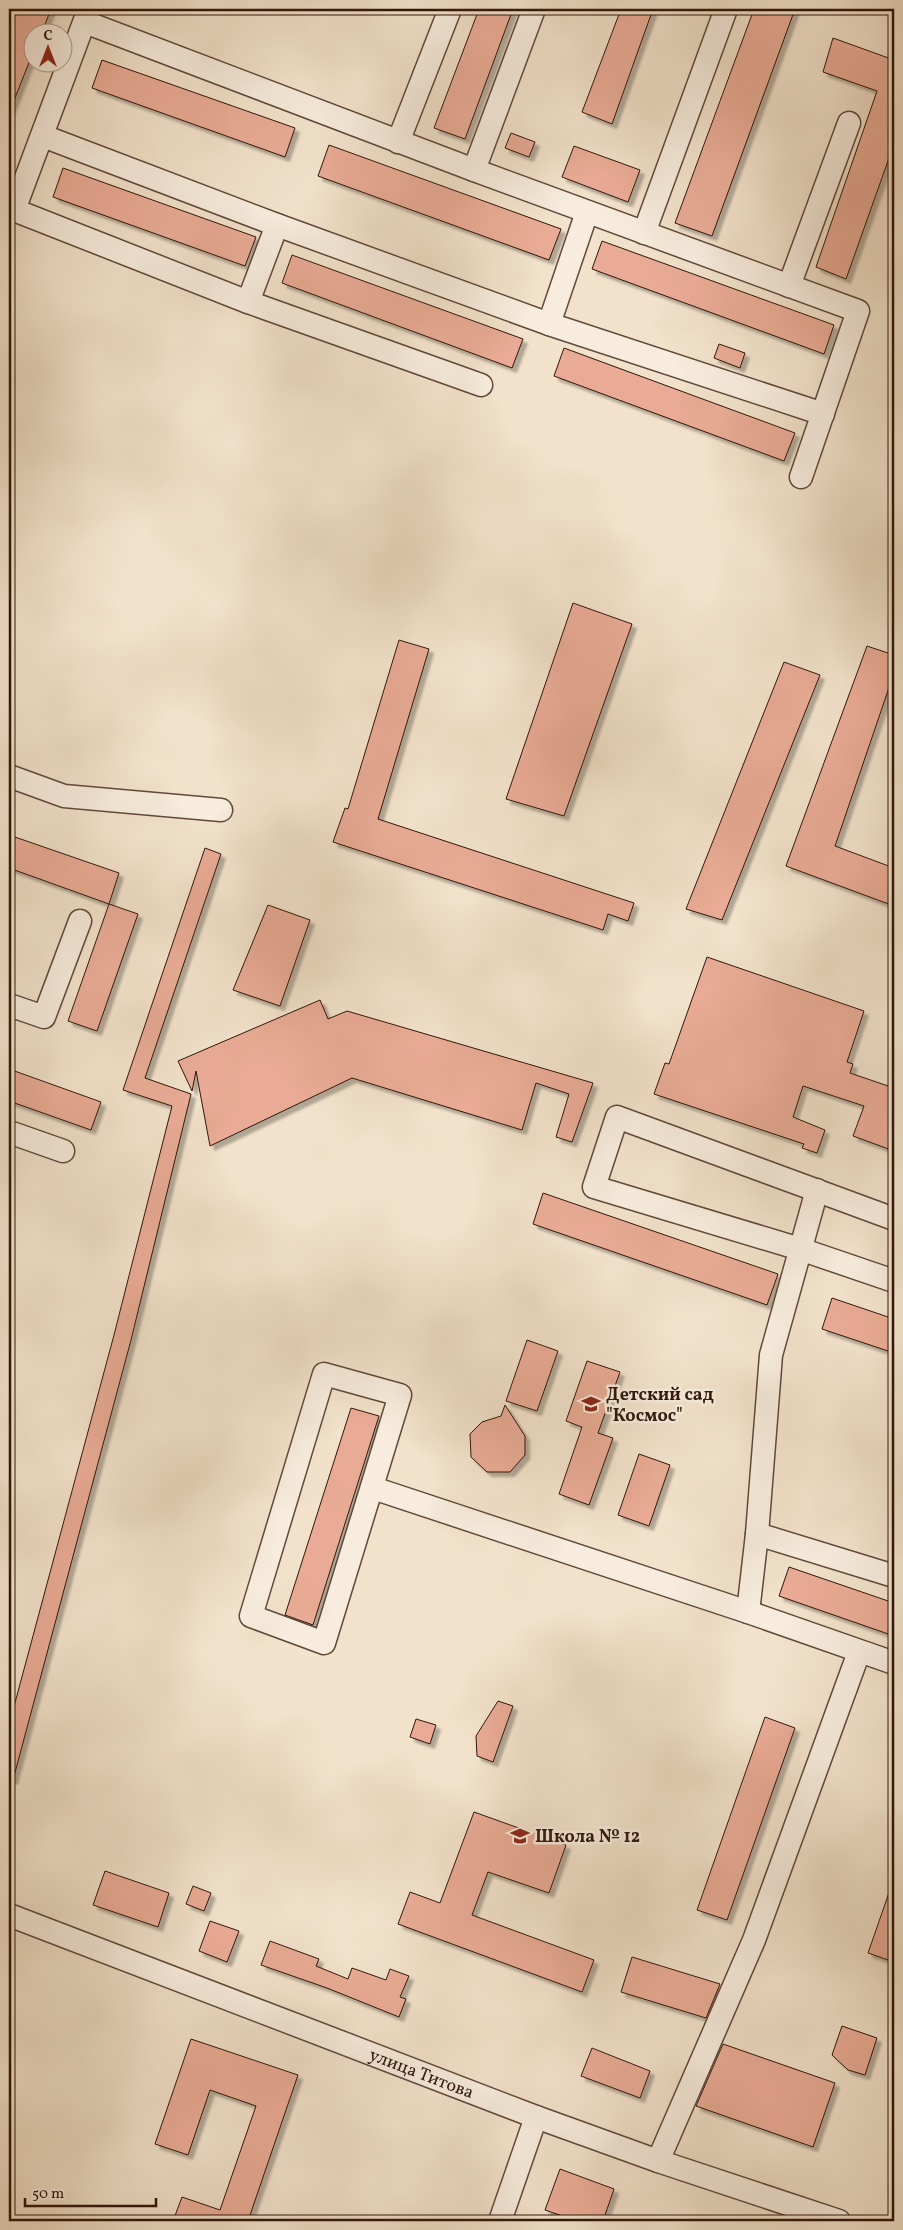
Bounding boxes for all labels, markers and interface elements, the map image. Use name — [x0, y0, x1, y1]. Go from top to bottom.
north arrow — [22, 22, 72, 72]
text: С — [43, 27, 53, 46]
place label: Детский сад "Космос" — [606, 1383, 714, 1429]
school or university icon: Детский сад "Космос" — [580, 1393, 602, 1415]
school or university icon: Школа № 12 — [509, 1825, 531, 1847]
place label: Школа № 12 — [535, 1825, 640, 1850]
street label: улица Титова — [365, 2043, 477, 2106]
scale bar — [25, 2175, 156, 2207]
text: 50 m — [32, 2184, 64, 2205]

